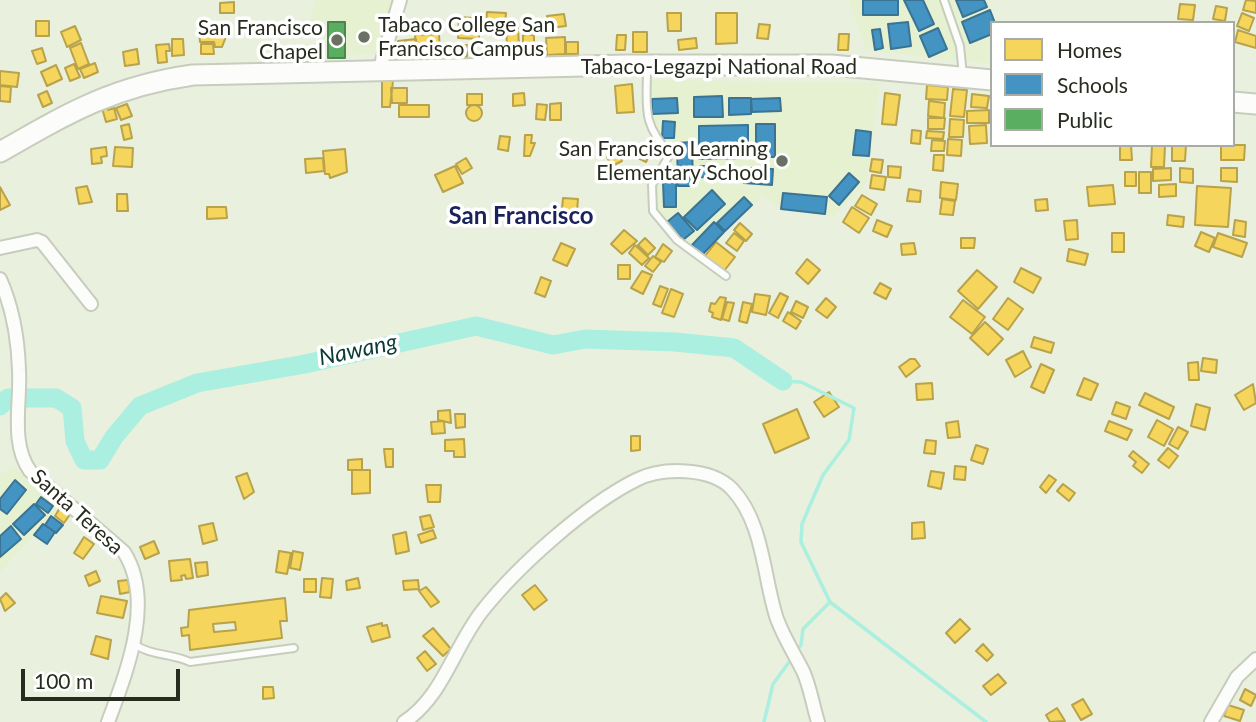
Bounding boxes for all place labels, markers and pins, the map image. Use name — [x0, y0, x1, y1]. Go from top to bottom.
place label: Tabaco College San Francisco Campus — [378, 12, 555, 62]
place label: San Francisco Chapel — [198, 15, 323, 65]
marker: Tabaco College San Francisco Campus — [356, 29, 372, 45]
marker: San Francisco Chapel — [329, 32, 345, 48]
place label: San Francisco Learning Elementary School — [559, 136, 768, 186]
marker: San Francisco Learning Elementary School — [774, 153, 790, 169]

